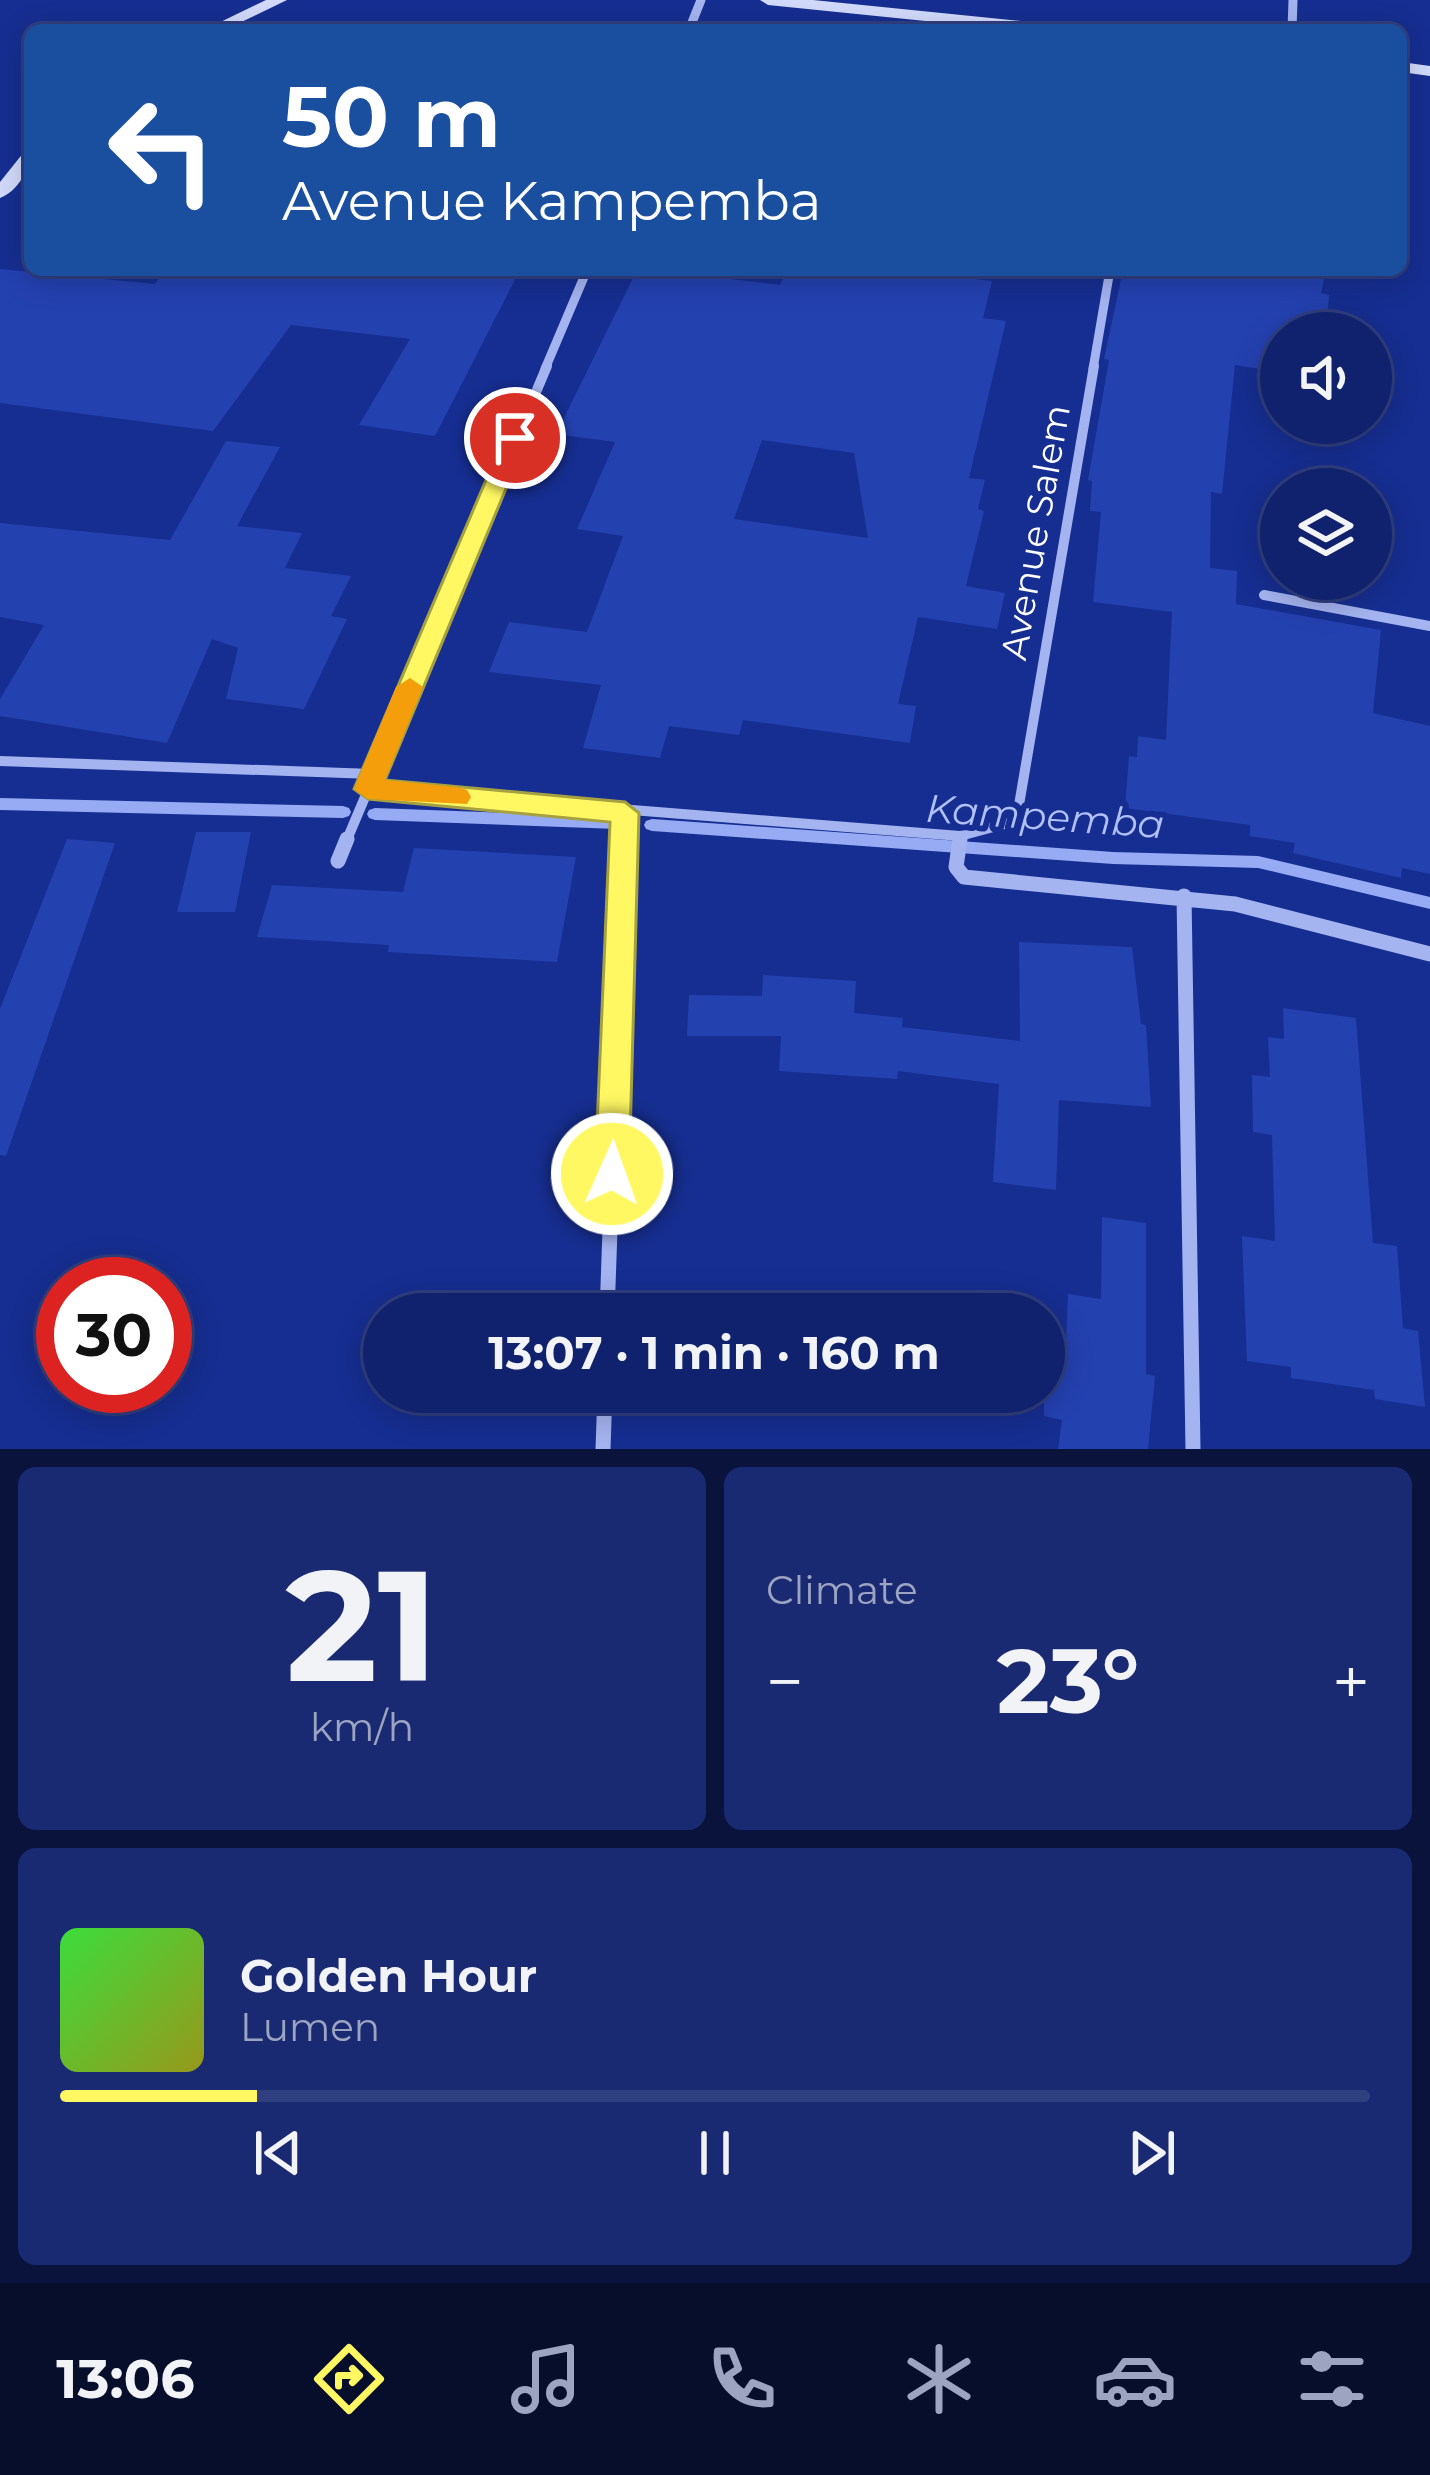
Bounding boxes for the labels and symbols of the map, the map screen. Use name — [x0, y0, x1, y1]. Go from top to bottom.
pin — [464, 387, 566, 489]
street label: Avenue Salem — [991, 401, 1079, 663]
water label: Kampemba — [924, 784, 1166, 848]
position arrow — [549, 1111, 675, 1237]
speed limit sign: 30 — [36, 1257, 192, 1413]

